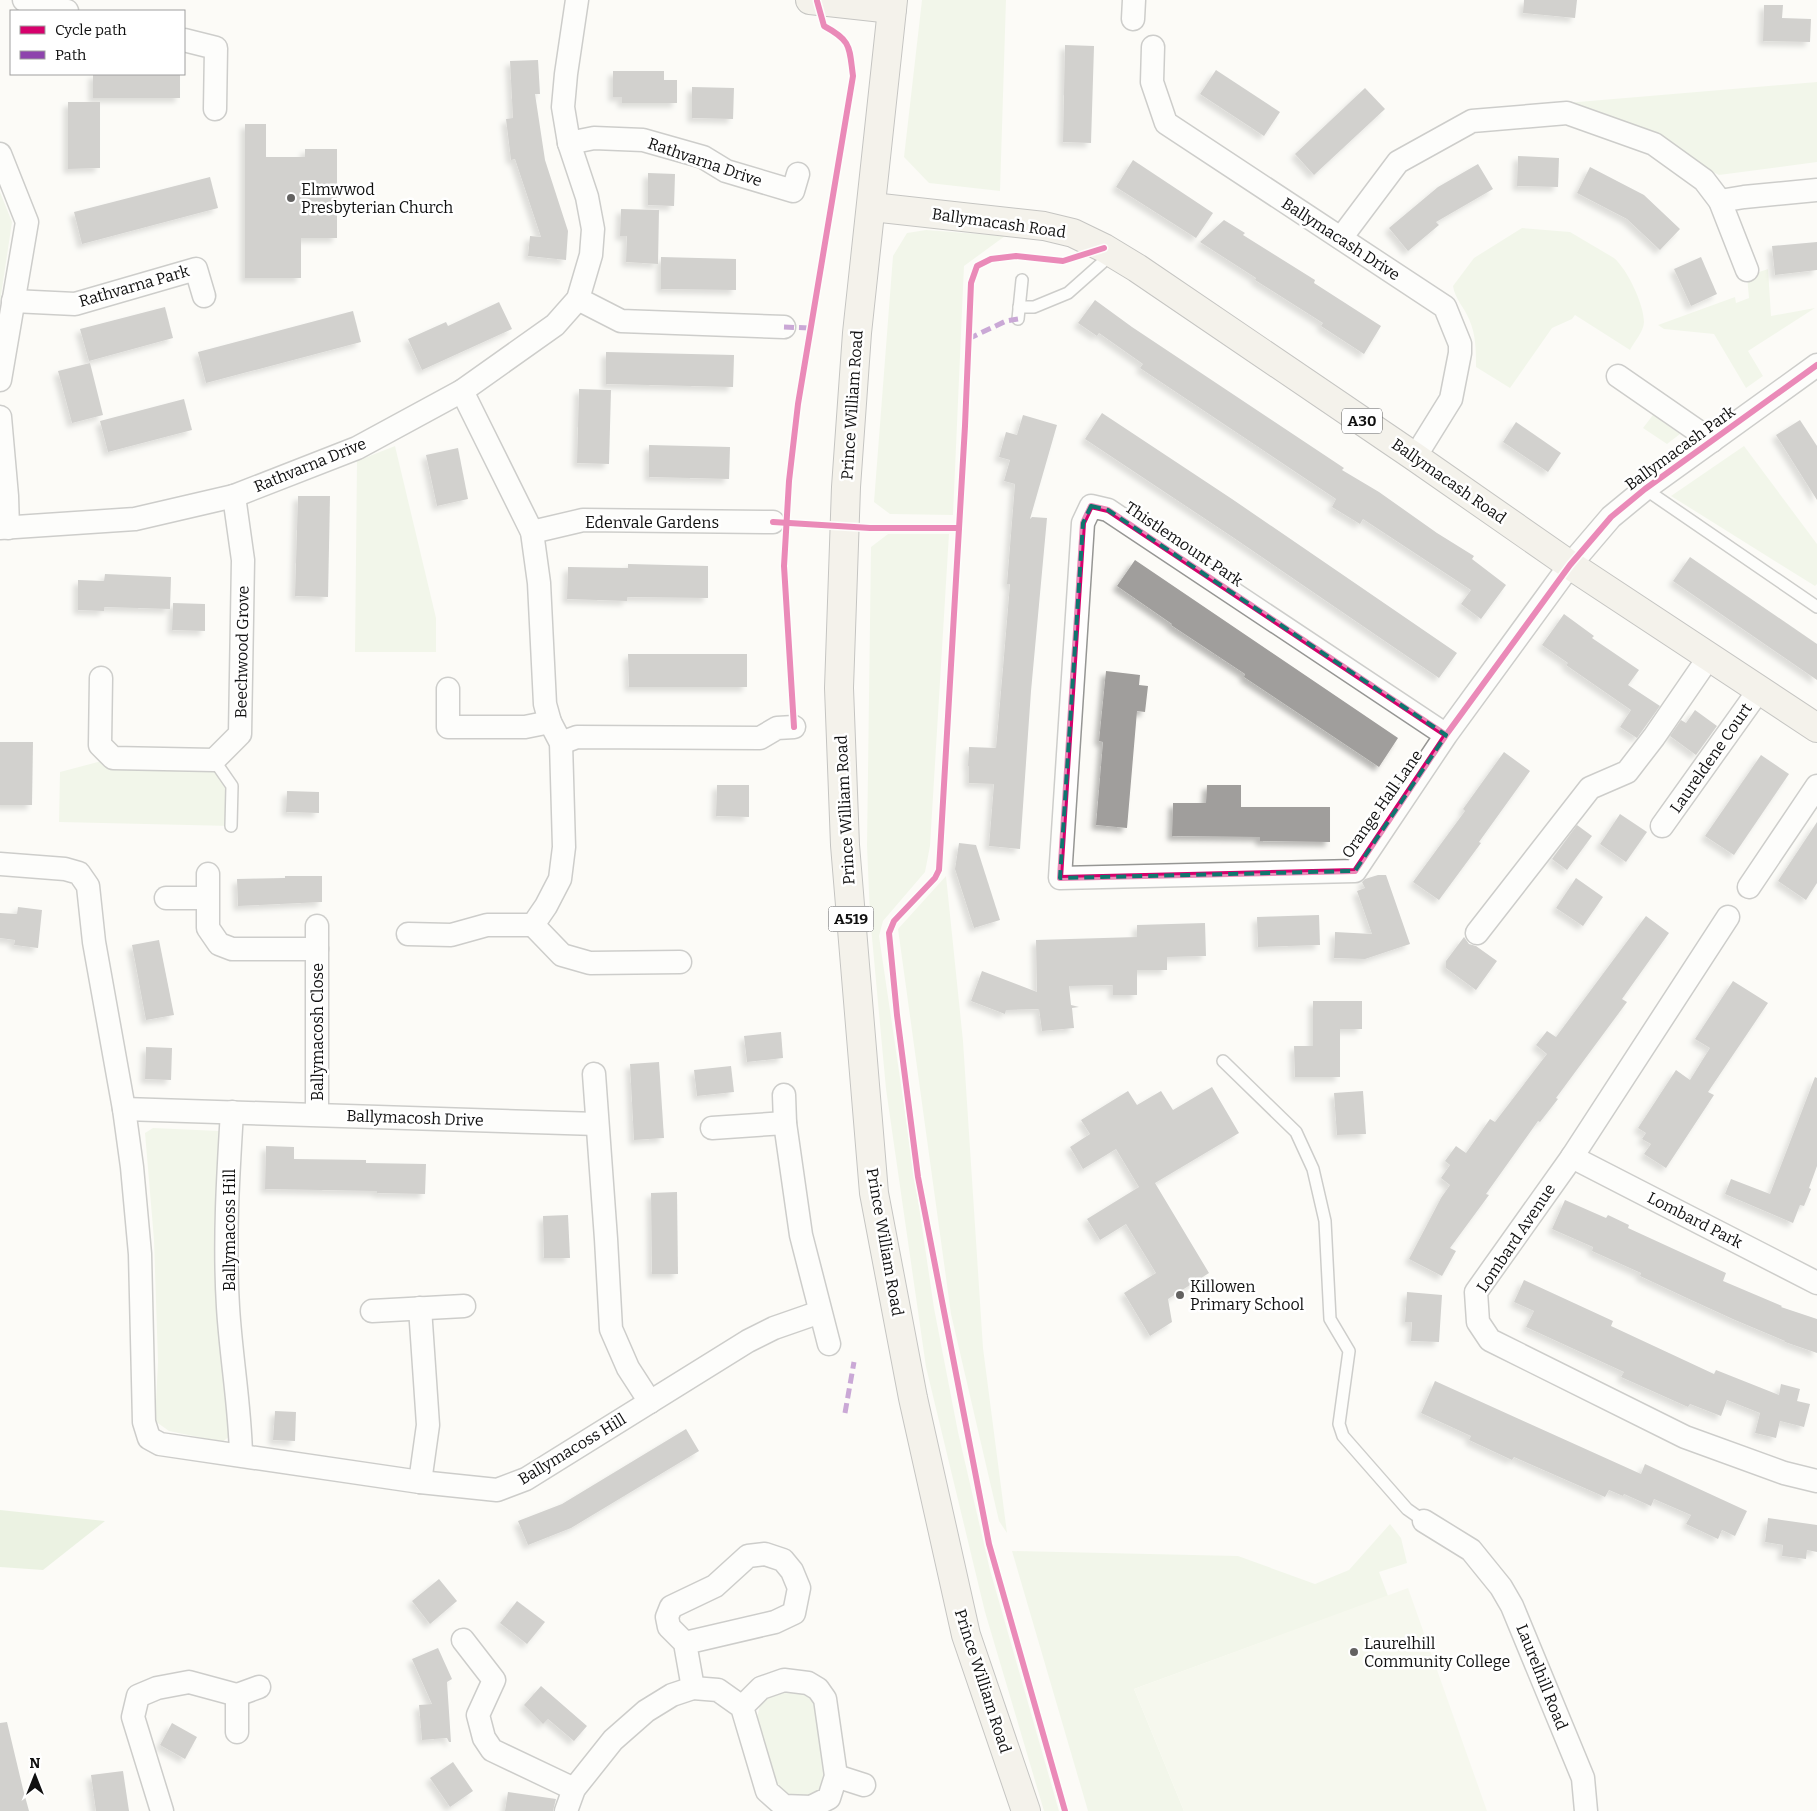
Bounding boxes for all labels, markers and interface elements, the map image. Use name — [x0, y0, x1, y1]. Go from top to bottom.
legend — [10, 10, 185, 75]
text: Cycle path — [55, 21, 127, 39]
text: Path — [55, 46, 87, 64]
street label: Rathvarna Drive — [645, 134, 765, 190]
place label: Elmwwod Presbyterian Church — [301, 180, 453, 217]
marker: Elmwwod Presbyterian Church — [285, 192, 297, 204]
street label: Ballymacash Drive — [1278, 194, 1404, 284]
street label: Ballymacash Road — [931, 204, 1068, 242]
street label: Rathvarna Park — [77, 261, 191, 311]
street label: Prince William Road — [837, 329, 867, 481]
street label: Ballymacash Park — [1621, 402, 1739, 494]
road number: A30 — [1342, 408, 1382, 434]
street label: Rathvarna Drive — [251, 434, 369, 496]
street label: Ballymacash Road — [1388, 434, 1510, 528]
street label: Thistlemount Park — [1122, 498, 1246, 590]
street label: Edenvale Gardens — [585, 513, 719, 532]
street label: Beechwood Grove — [231, 585, 253, 719]
street label: Laureldene Court — [1666, 699, 1756, 817]
street label: Prince William Road — [832, 734, 858, 885]
street label: Orange Hall Lane — [1338, 746, 1426, 862]
road number: A519 — [828, 906, 874, 932]
street label: Ballymacosh Close — [308, 963, 327, 1101]
street label: Ballymacosh Drive — [346, 1106, 484, 1130]
street label: Prince William Road — [863, 1166, 907, 1318]
street label: Ballymacoss Hill — [220, 1168, 239, 1291]
street label: Lombard Avenue — [1473, 1180, 1559, 1296]
street label: Lombard Park — [1644, 1188, 1746, 1252]
place label: Killowen Primary School — [1190, 1277, 1305, 1314]
marker: Killowen Primary School — [1174, 1289, 1186, 1301]
street label: Ballymacoss Hill — [515, 1409, 630, 1489]
street label: Prince William Road — [951, 1607, 1015, 1756]
street label: Laurelhill Road — [1512, 1621, 1572, 1733]
place label: Laurelhill Community College — [1364, 1634, 1510, 1671]
marker: Laurelhill Community College — [1348, 1646, 1360, 1658]
north arrow — [10, 1751, 60, 1801]
text: N — [30, 1755, 41, 1772]

